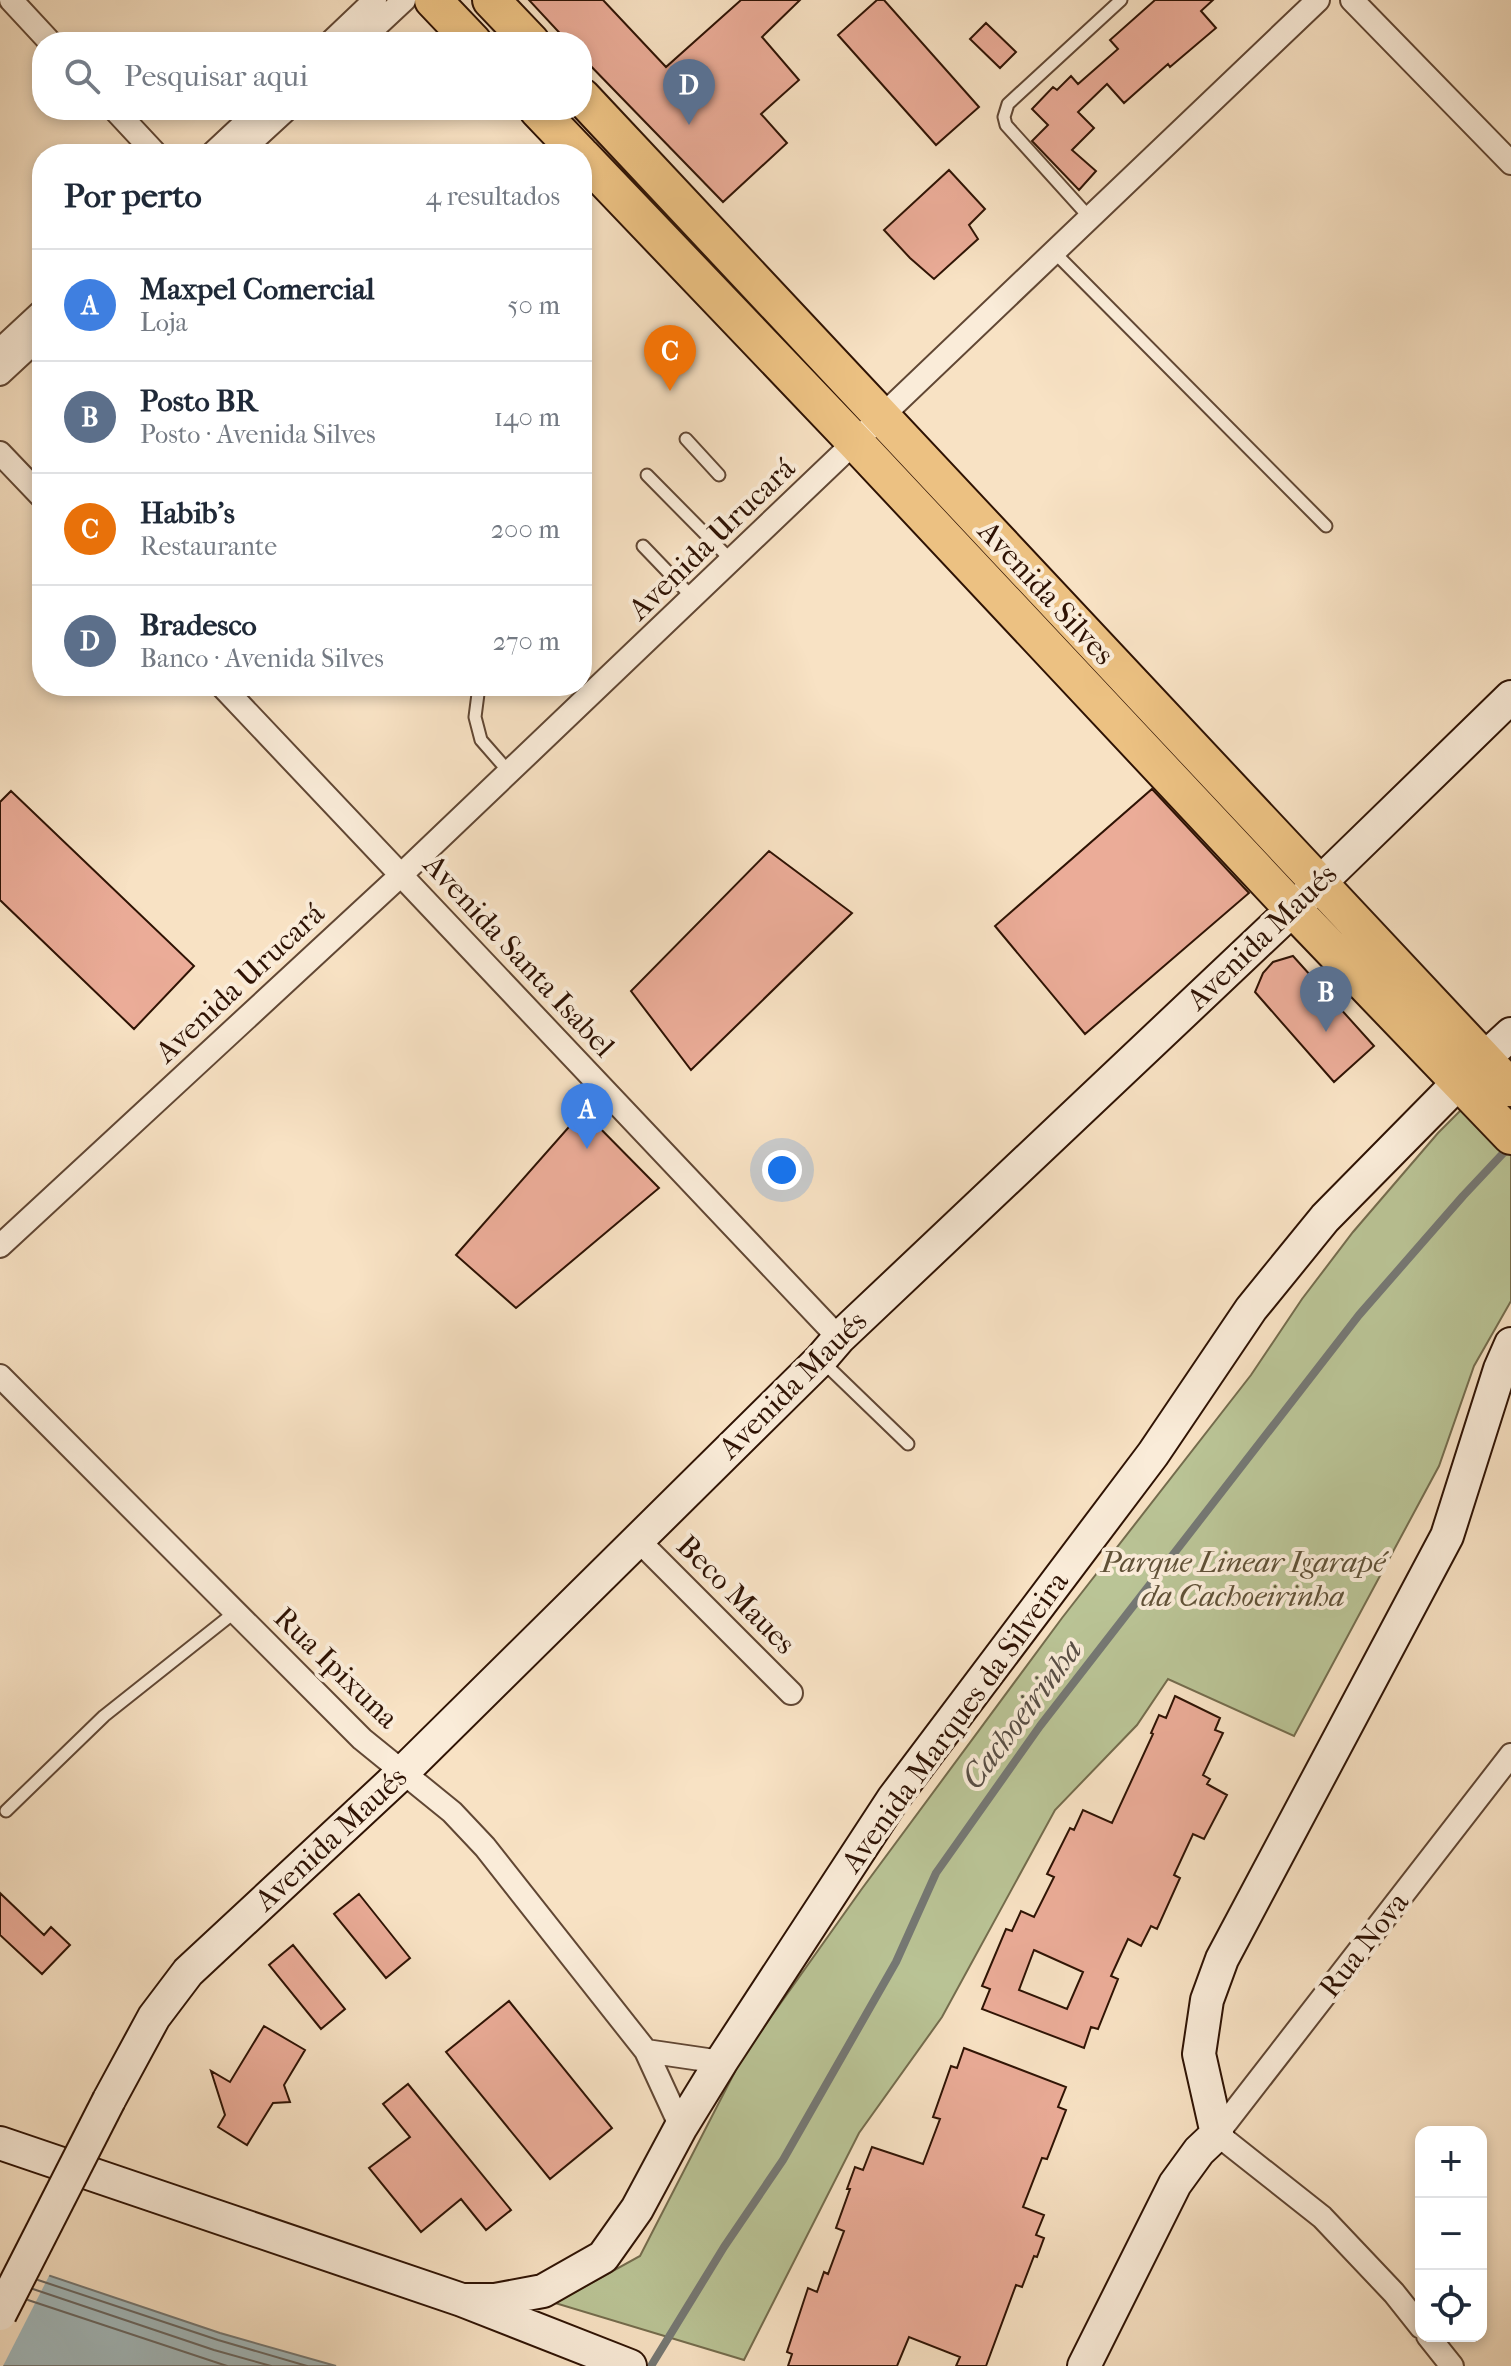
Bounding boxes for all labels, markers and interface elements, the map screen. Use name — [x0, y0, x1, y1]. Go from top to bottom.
search box — [32, 32, 592, 120]
icon: search — [60, 54, 104, 98]
text: Pesquisar aqui — [124, 59, 308, 94]
pin: D — [663, 59, 715, 125]
text: Por perto — [64, 176, 202, 216]
text: 4 resultados — [426, 181, 560, 212]
text: Maxpel Comercial — [140, 272, 375, 307]
text: A — [82, 290, 98, 321]
text: 50 m — [507, 290, 560, 321]
text: Loja — [140, 307, 188, 338]
pin: C — [644, 325, 696, 391]
text: Posto BR — [140, 384, 257, 419]
text: B — [82, 402, 98, 433]
text: 140 m — [494, 402, 560, 433]
text: Posto · Avenida Silves — [140, 419, 376, 450]
street label: Avenida Urucará — [621, 450, 803, 628]
text: Habib's — [140, 496, 235, 531]
street label: Avenida Silves — [970, 513, 1121, 672]
text: C — [81, 514, 99, 545]
text: 200 m — [491, 514, 560, 545]
text: Restaurante — [140, 531, 277, 562]
text: Bradesco — [140, 608, 257, 643]
text: D — [80, 626, 100, 657]
text: 270 m — [493, 626, 560, 657]
text: Banco · Avenida Silves — [140, 643, 384, 674]
street label: Avenida Santa Isabel — [416, 847, 622, 1064]
street label: Avenida Maués — [1179, 857, 1344, 1018]
street label: Avenida Urucará — [148, 895, 332, 1071]
pin: B — [1300, 966, 1352, 1032]
pin: A — [561, 1083, 613, 1149]
your location — [762, 1150, 802, 1190]
street label: Avenida Maués — [711, 1304, 874, 1467]
street label: Beco Maues — [669, 1528, 803, 1662]
park label: Parque Linear Igarapé da Cachoeirinha — [1099, 1545, 1389, 1614]
street label: Avenida Marques da Silveira — [834, 1564, 1077, 1880]
street label: Rua Ipixuna — [267, 1600, 406, 1737]
water label: Cachoeirinha — [954, 1632, 1090, 1796]
street label: Avenida Maués — [247, 1760, 414, 1919]
street label: Rua Nova — [1312, 1884, 1417, 2005]
map controls — [1415, 2126, 1487, 2342]
button: + — [1415, 2126, 1487, 2198]
button: − — [1415, 2198, 1487, 2270]
button: locate — [1415, 2270, 1487, 2342]

